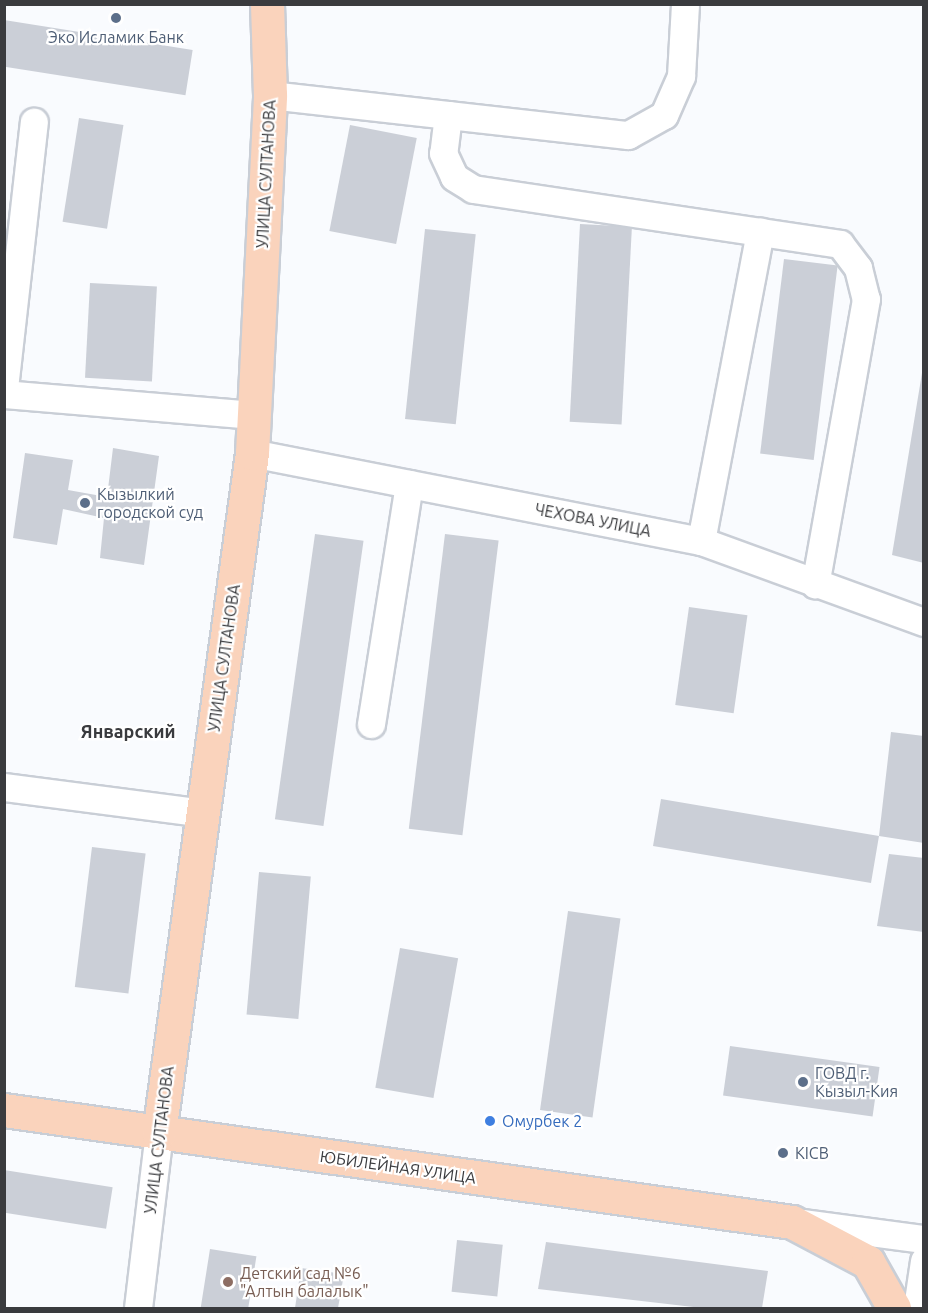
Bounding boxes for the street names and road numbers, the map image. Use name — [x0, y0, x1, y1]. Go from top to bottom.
street label: УЛИЦА СУЛТАНОВА — [253, 99, 279, 249]
street label: ЧЕХОВА УЛИЦА — [533, 499, 653, 541]
street label: УЛИЦА СУЛТАНОВА — [204, 583, 244, 733]
street label: УЛИЦА СУЛТАНОВА — [140, 1065, 178, 1215]
street label: ЮБИЛЕЙНАЯ УЛИЦА — [319, 1147, 477, 1187]

